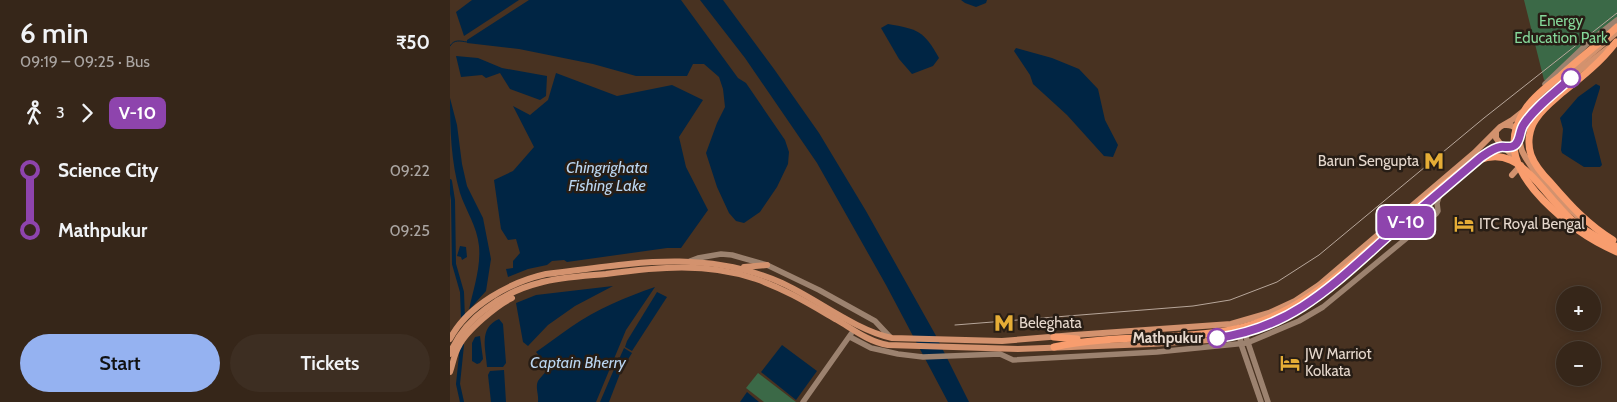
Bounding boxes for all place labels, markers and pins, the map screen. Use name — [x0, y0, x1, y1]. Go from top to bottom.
unlabelled marker — [1561, 68, 1581, 88]
metro station icon: Barun Sengupta — [1423, 150, 1445, 172]
place label: Barun Sengupta — [1318, 152, 1420, 170]
hotel icon: ITC Royal Bengal — [1453, 213, 1475, 235]
place label: ITC Royal Bengal — [1479, 215, 1585, 233]
metro station icon: Beleghata — [993, 312, 1015, 334]
place label: Beleghata — [1019, 314, 1082, 332]
marker: Mathpukur — [1207, 328, 1227, 348]
place label: Mathpukur — [1132, 329, 1203, 347]
place label: JW Marriot Kolkata — [1304, 345, 1372, 380]
hotel icon: JW Marriot Kolkata — [1279, 352, 1301, 374]

